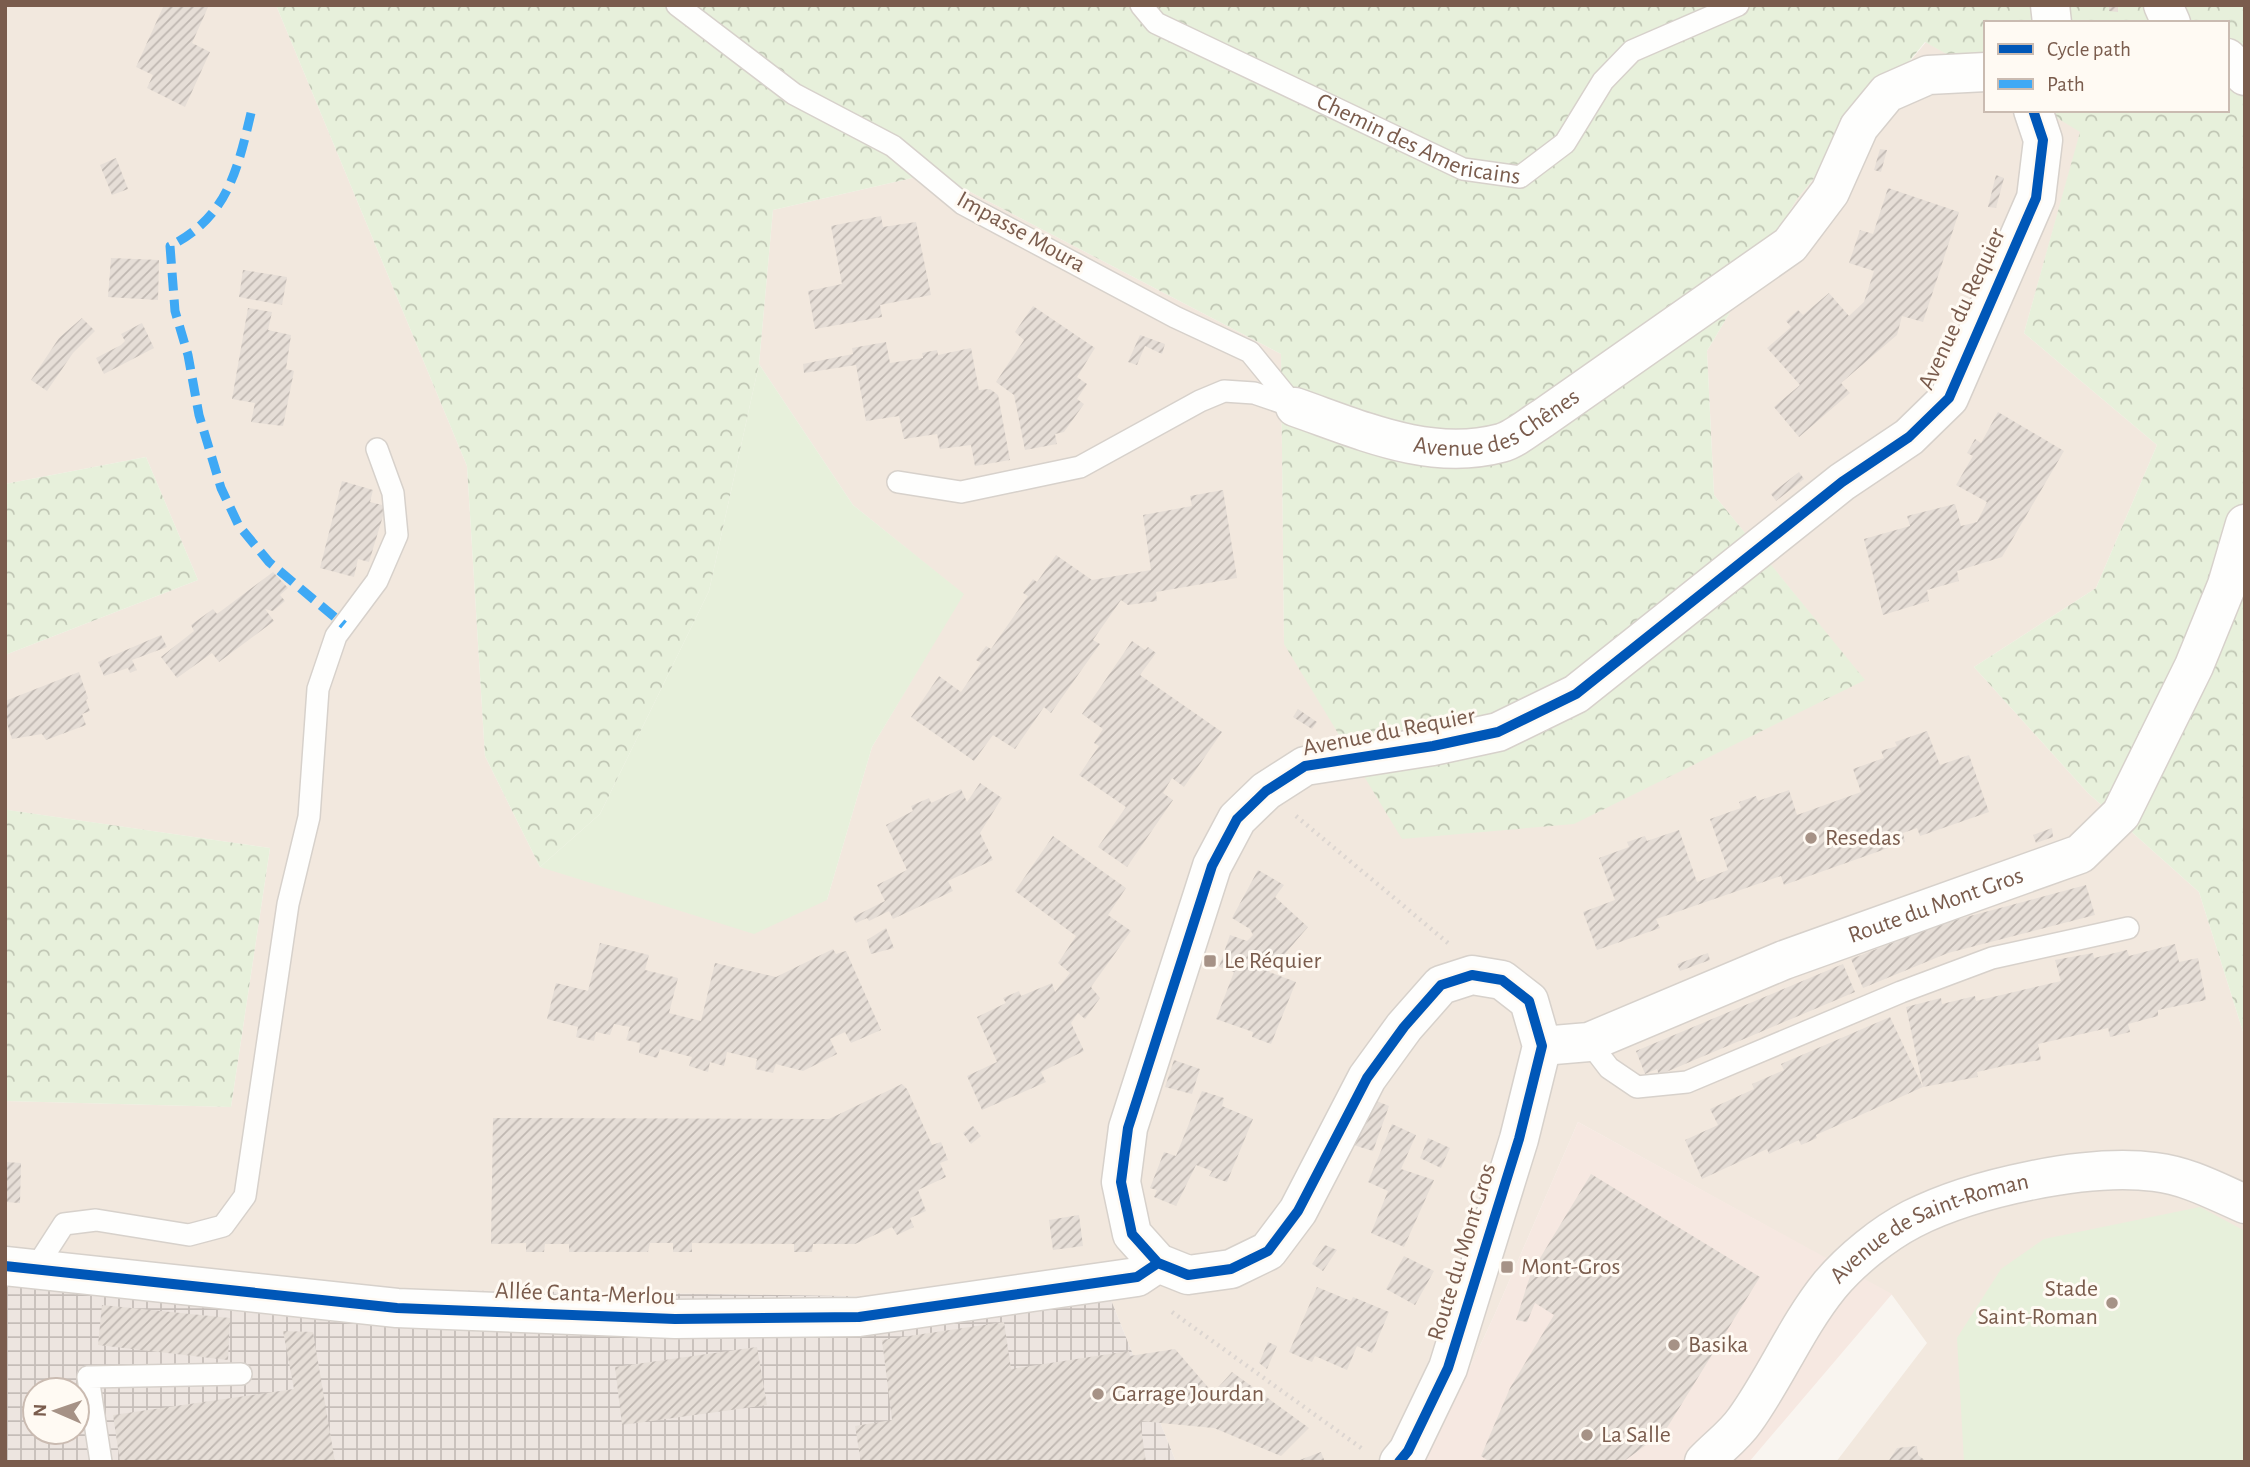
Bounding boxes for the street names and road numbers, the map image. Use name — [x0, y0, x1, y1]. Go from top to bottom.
street label: Chemin des Americains — [1313, 89, 1522, 189]
street label: Impasse Moura — [953, 187, 1089, 277]
street label: Avenue du Requier — [1914, 224, 2010, 393]
street label: Avenue des Chênes — [1412, 384, 1584, 461]
street label: Avenue du Requier — [1301, 703, 1478, 760]
street label: Route du Mont Gros — [1845, 863, 2026, 948]
street label: Route du Mont Gros — [1424, 1161, 1500, 1343]
street label: Avenue de Saint-Roman — [1825, 1169, 2031, 1288]
street label: Allée Canta-Merlou — [495, 1279, 675, 1309]

